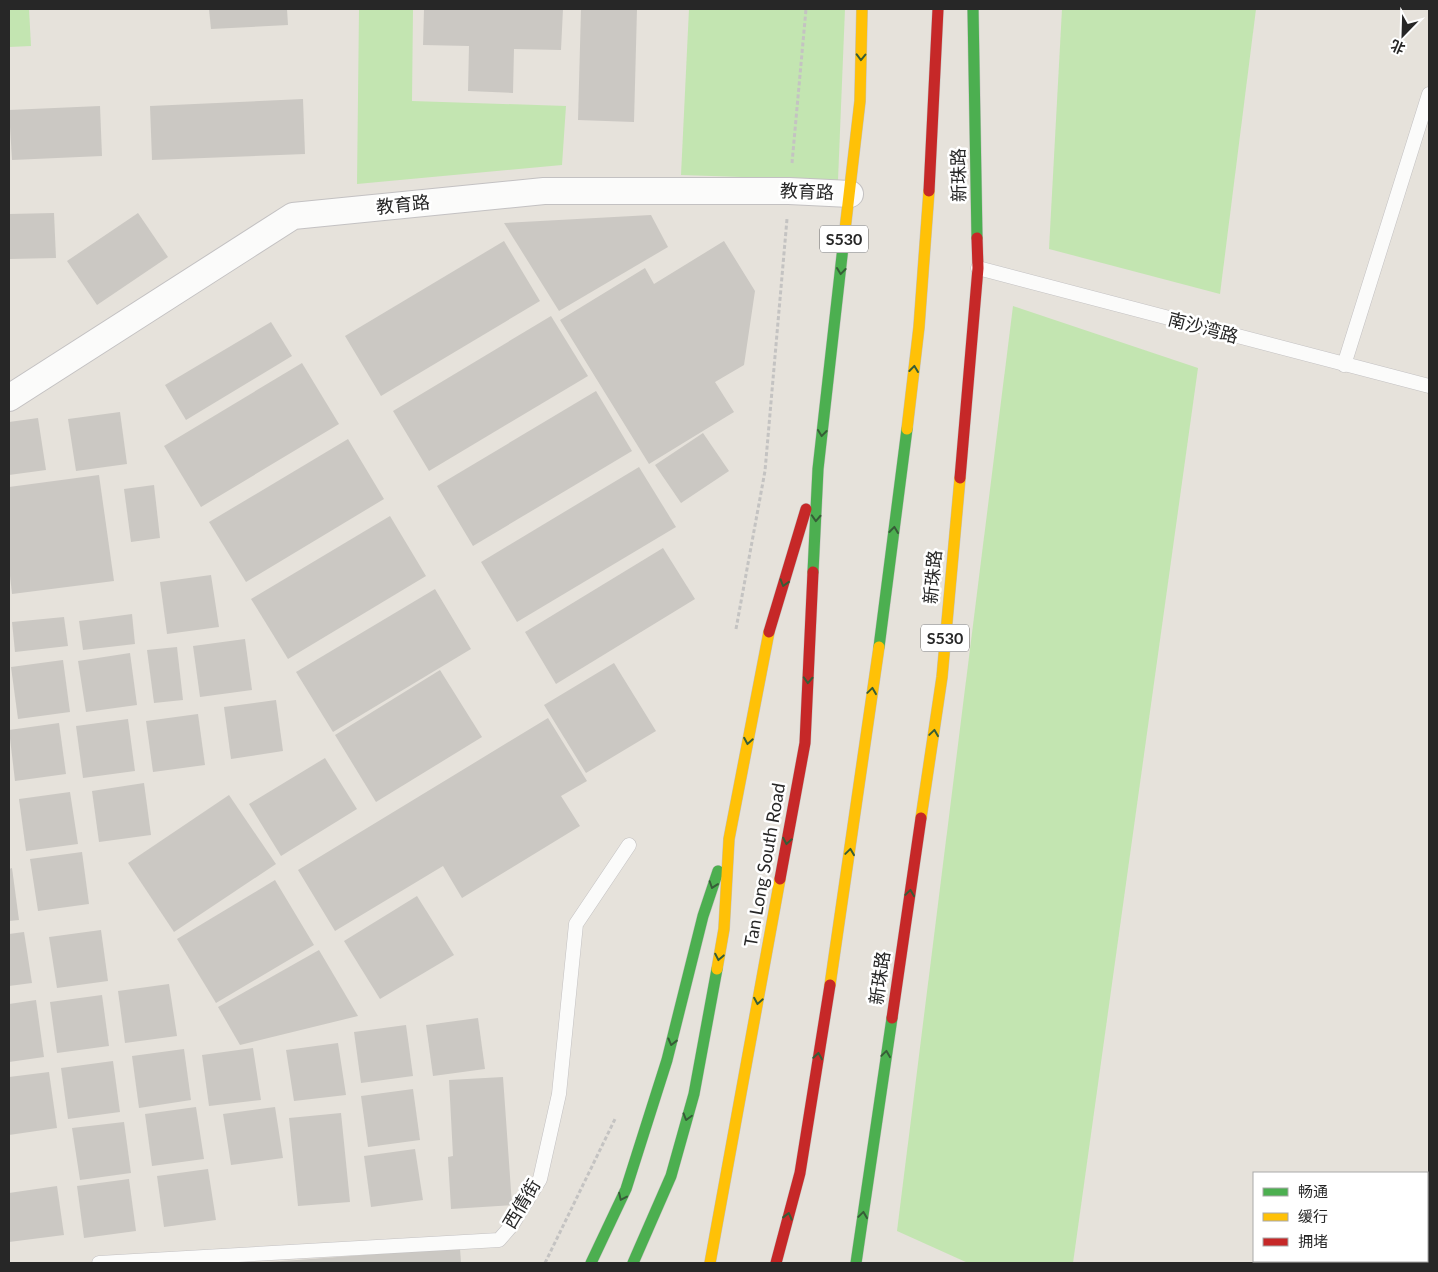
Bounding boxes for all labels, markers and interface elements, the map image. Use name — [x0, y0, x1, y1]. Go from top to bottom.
north arrow — [1378, 10, 1428, 60]
text: 北 — [1388, 37, 1407, 58]
one-way arrow — [856, 54, 866, 62]
street label: 新珠路 — [947, 148, 969, 202]
street label: 教育路 — [780, 179, 834, 203]
street label: 教育路 — [375, 190, 431, 218]
road number: S530 — [820, 225, 868, 252]
one-way arrow — [836, 268, 847, 276]
street label: 南沙湾路 — [1166, 307, 1241, 347]
one-way arrow — [908, 365, 919, 373]
one-way arrow — [817, 429, 828, 437]
one-way arrow — [810, 514, 821, 522]
one-way arrow — [888, 526, 899, 534]
street label: 新珠路 — [919, 549, 945, 605]
one-way arrow — [779, 578, 789, 586]
road number: S530 — [921, 624, 969, 651]
one-way arrow — [803, 676, 814, 684]
one-way arrow — [866, 687, 877, 695]
one-way arrow — [928, 728, 938, 737]
one-way arrow — [743, 736, 753, 745]
street label: Tan Long South Road — [739, 781, 789, 948]
one-way arrow — [783, 836, 793, 845]
one-way arrow — [844, 848, 855, 856]
one-way arrow — [709, 881, 719, 889]
one-way arrow — [904, 889, 915, 897]
street label: 新珠路 — [864, 950, 894, 1006]
one-way arrow — [715, 953, 725, 962]
one-way arrow — [754, 996, 764, 1005]
one-way arrow — [667, 1038, 678, 1047]
one-way arrow — [881, 1050, 891, 1059]
one-way arrow — [812, 1052, 823, 1060]
one-way arrow — [683, 1112, 693, 1120]
legend — [1253, 1172, 1428, 1262]
street label: 西倩街 — [498, 1175, 544, 1232]
text: 畅通 — [1298, 1182, 1328, 1200]
one-way arrow — [618, 1192, 629, 1201]
text: 缓行 — [1298, 1207, 1328, 1225]
one-way arrow — [857, 1211, 868, 1219]
one-way arrow — [782, 1212, 793, 1221]
text: 拥堵 — [1298, 1232, 1328, 1250]

